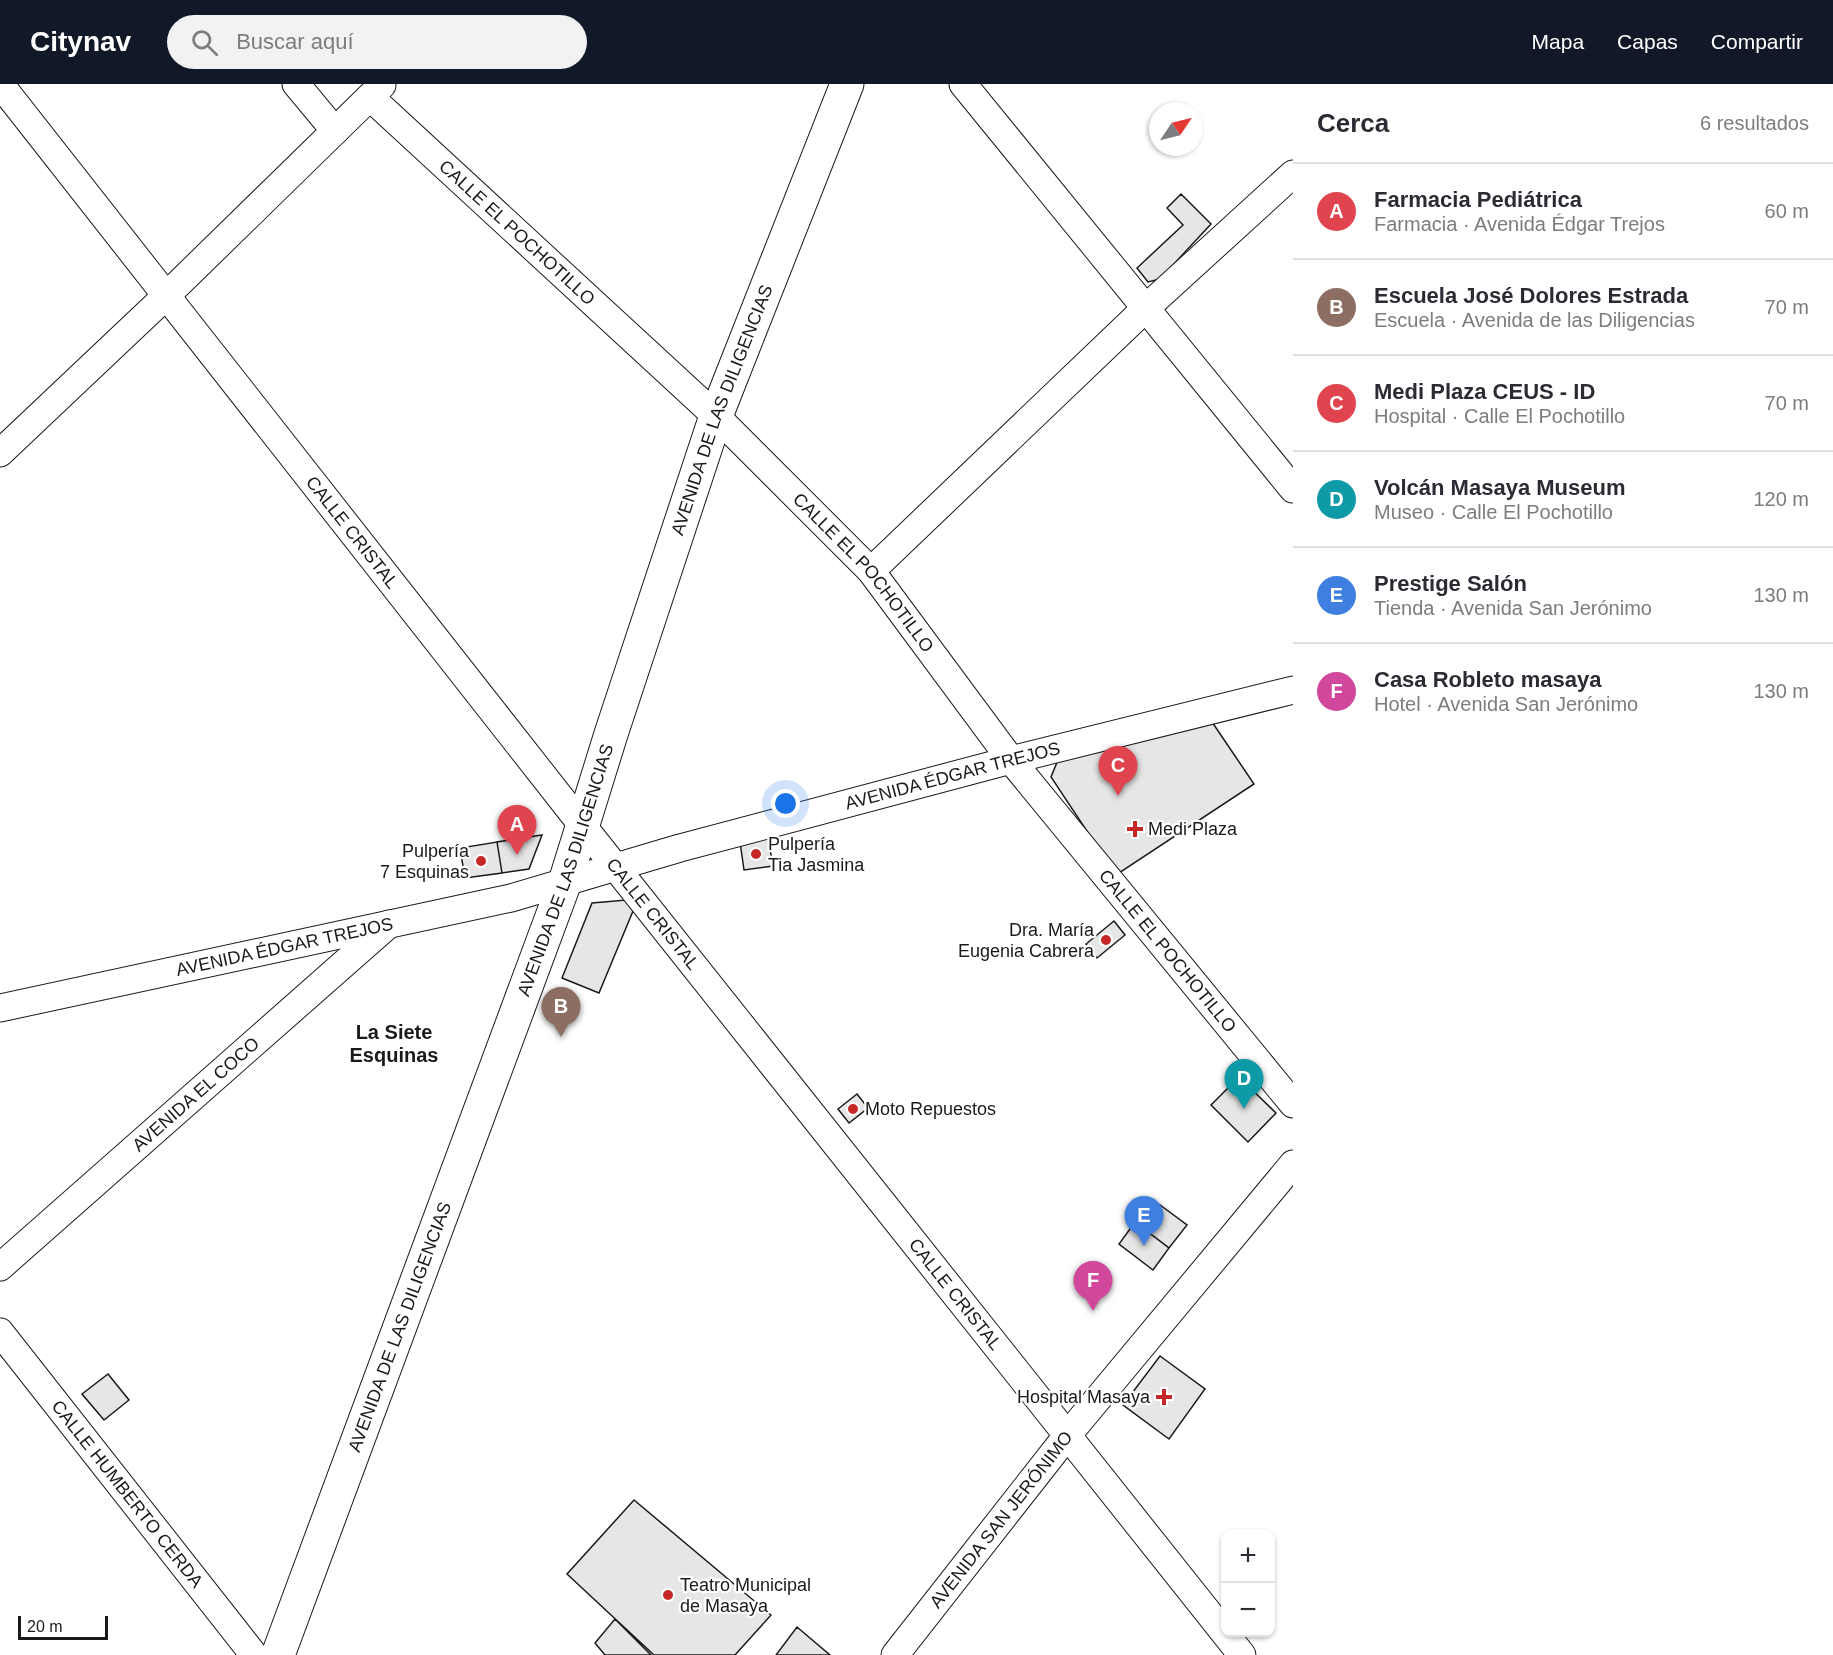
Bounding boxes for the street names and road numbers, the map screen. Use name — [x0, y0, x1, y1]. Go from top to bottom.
street label: CALLE EL POCHOTILLO — [435, 156, 599, 309]
street label: AVENIDA DE LAS DILIGENCIAS — [667, 282, 777, 538]
street label: CALLE CRISTAL — [302, 472, 402, 592]
street label: CALLE EL POCHOTILLO — [789, 489, 938, 656]
street label: AVENIDA ÉDGAR TREJOS — [843, 738, 1062, 814]
street label: AVENIDA DE LAS DILIGENCIAS — [512, 741, 618, 999]
street label: CALLE CRISTAL — [602, 854, 703, 974]
street label: CALLE EL POCHOTILLO — [1095, 866, 1240, 1036]
street label: AVENIDA ÉDGAR TREJOS — [174, 914, 395, 980]
street label: AVENIDA EL COCO — [128, 1033, 263, 1156]
street label: AVENIDA DE LAS DILIGENCIAS — [344, 1199, 455, 1455]
street label: CALLE CRISTAL — [905, 1235, 1006, 1354]
street label: CALLE HUMBERTO CERDA — [48, 1396, 207, 1592]
street label: AVENIDA SAN JERÓNIMO — [926, 1427, 1077, 1612]

